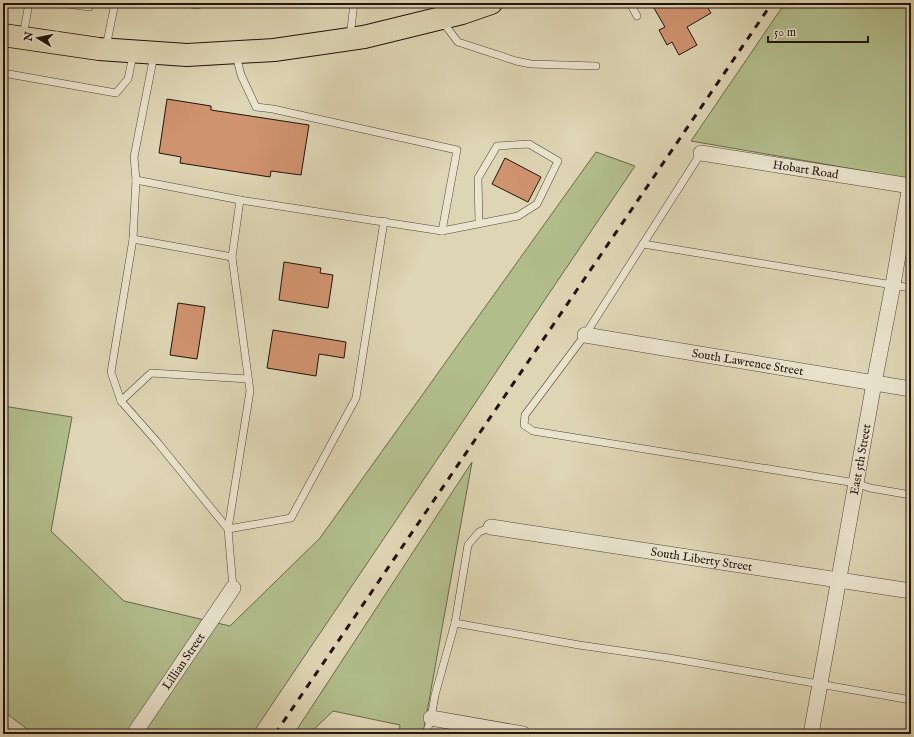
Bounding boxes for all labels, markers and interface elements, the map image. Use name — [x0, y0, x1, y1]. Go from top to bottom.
north arrow — [18, 18, 58, 58]
scale bar — [768, 18, 868, 44]
text: 50 m — [774, 25, 796, 40]
text: N — [21, 30, 37, 43]
street label: Hobart Road — [772, 157, 840, 182]
street label: South Lawrence Street — [691, 345, 805, 379]
street label: East 5th Street — [847, 423, 874, 496]
street label: South Liberty Street — [650, 544, 753, 574]
street label: Lillian Street — [159, 630, 208, 693]

